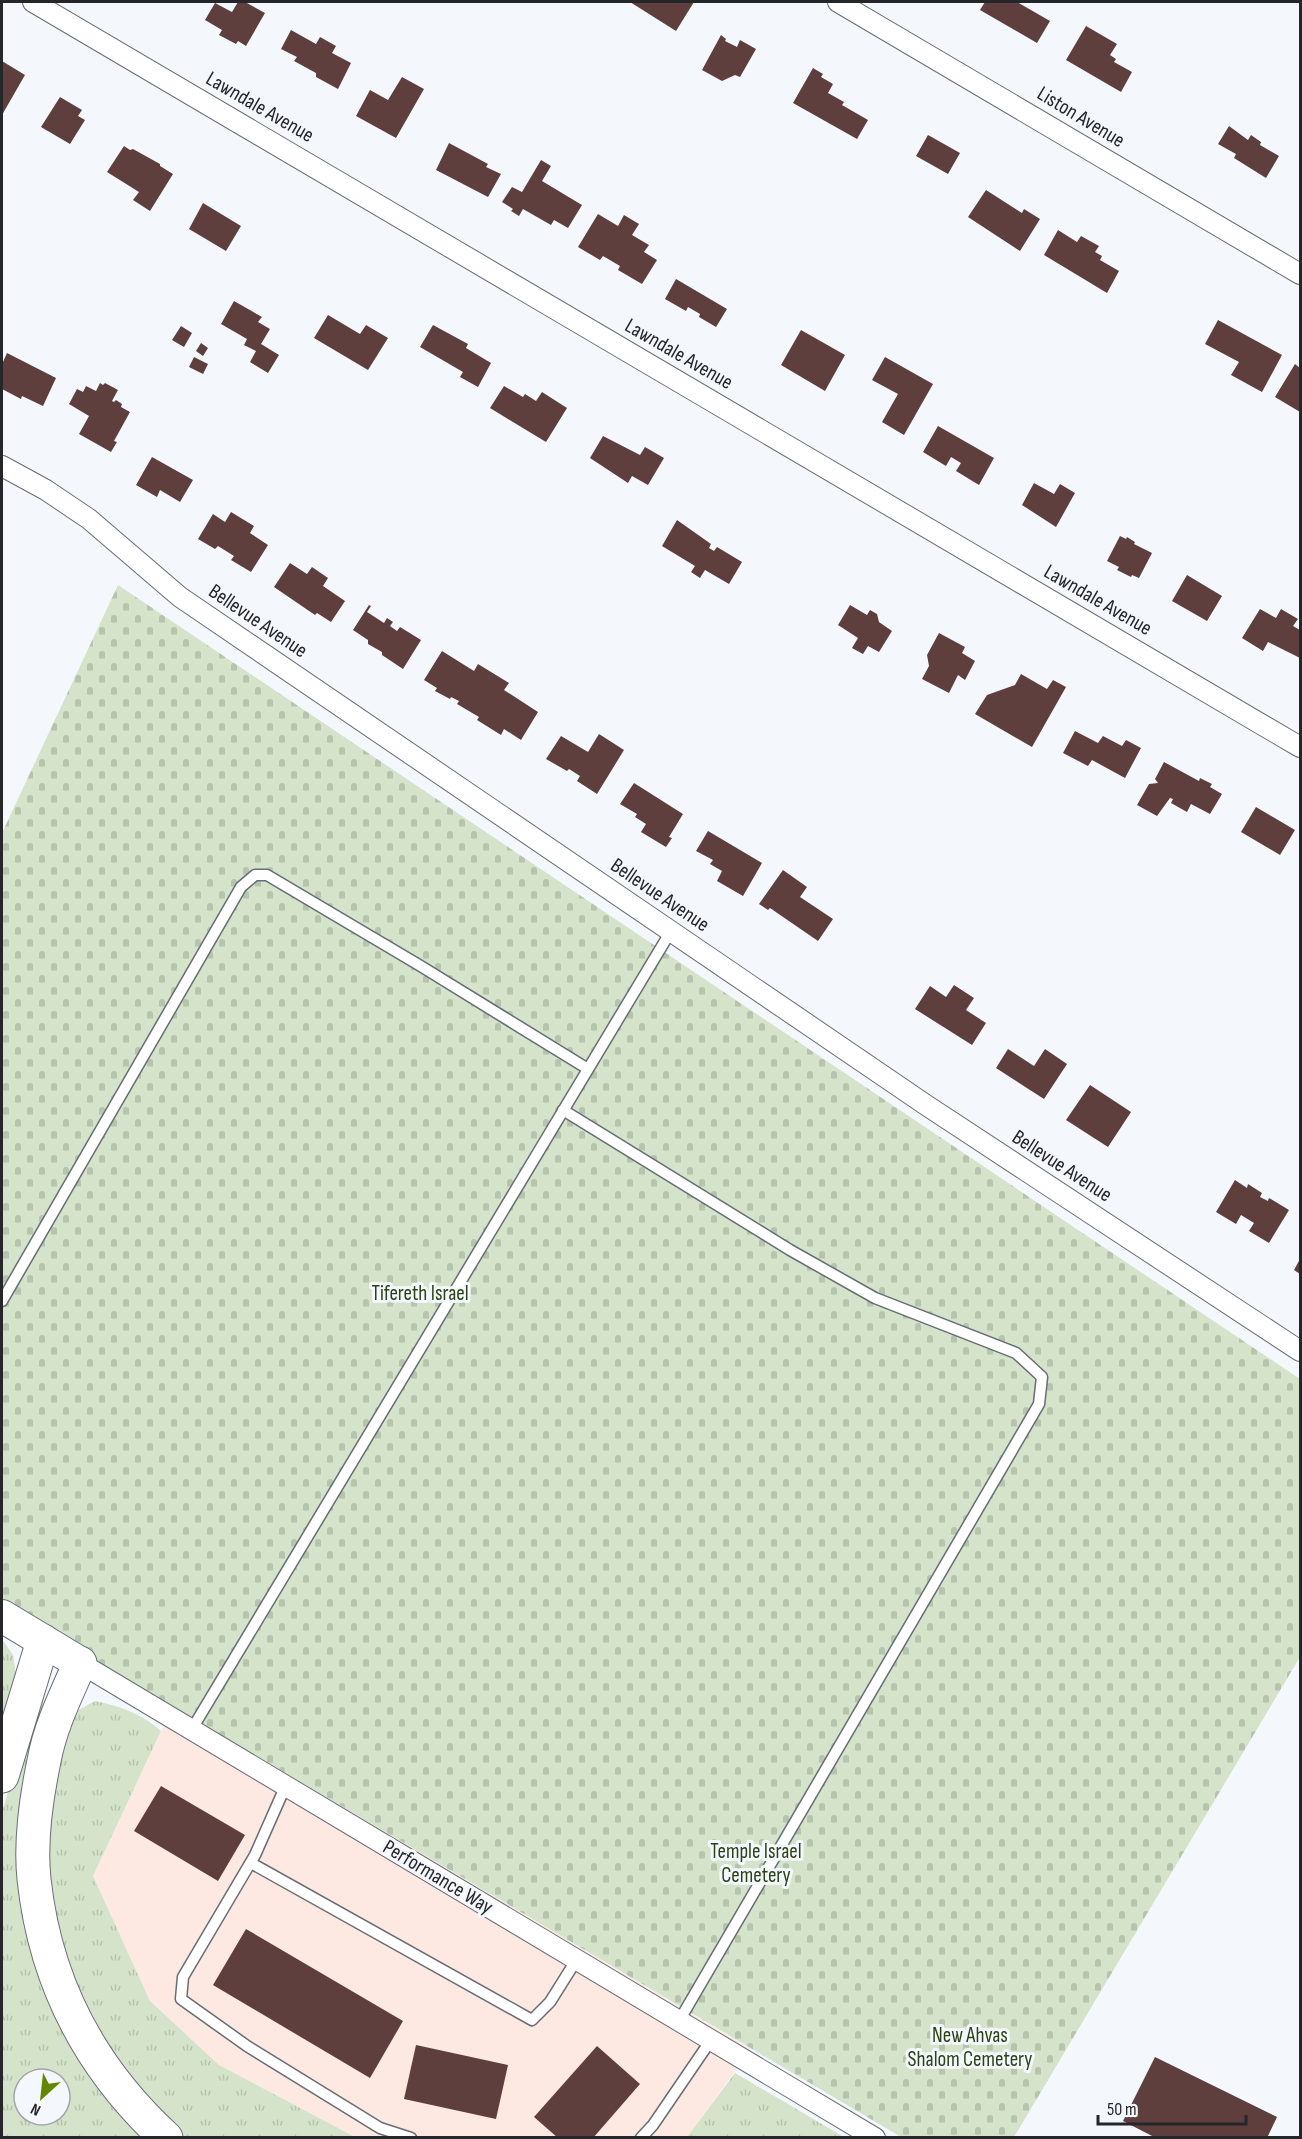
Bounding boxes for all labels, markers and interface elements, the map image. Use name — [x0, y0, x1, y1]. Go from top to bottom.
street label: Lawndale Avenue — [202, 66, 318, 148]
street label: Liston Avenue — [1033, 81, 1129, 153]
street label: Lawndale Avenue — [621, 313, 737, 395]
street label: Lawndale Avenue — [1040, 559, 1156, 641]
street label: Bellevue Avenue — [204, 579, 312, 663]
street label: Bellevue Avenue — [606, 853, 714, 937]
street label: Bellevue Avenue — [1007, 1124, 1117, 1208]
park label: Tifereth Israel — [371, 1281, 469, 1306]
street label: Performance Way — [379, 1834, 497, 1920]
park label: Temple Israel Cemetery — [710, 1839, 802, 1888]
park label: New Ahvas Shalom Cemetery — [908, 2023, 1032, 2072]
north arrow — [12, 2067, 72, 2127]
scale bar — [1098, 2088, 1246, 2126]
text: N — [28, 2099, 44, 2119]
text: 50 m — [1107, 2099, 1137, 2120]

